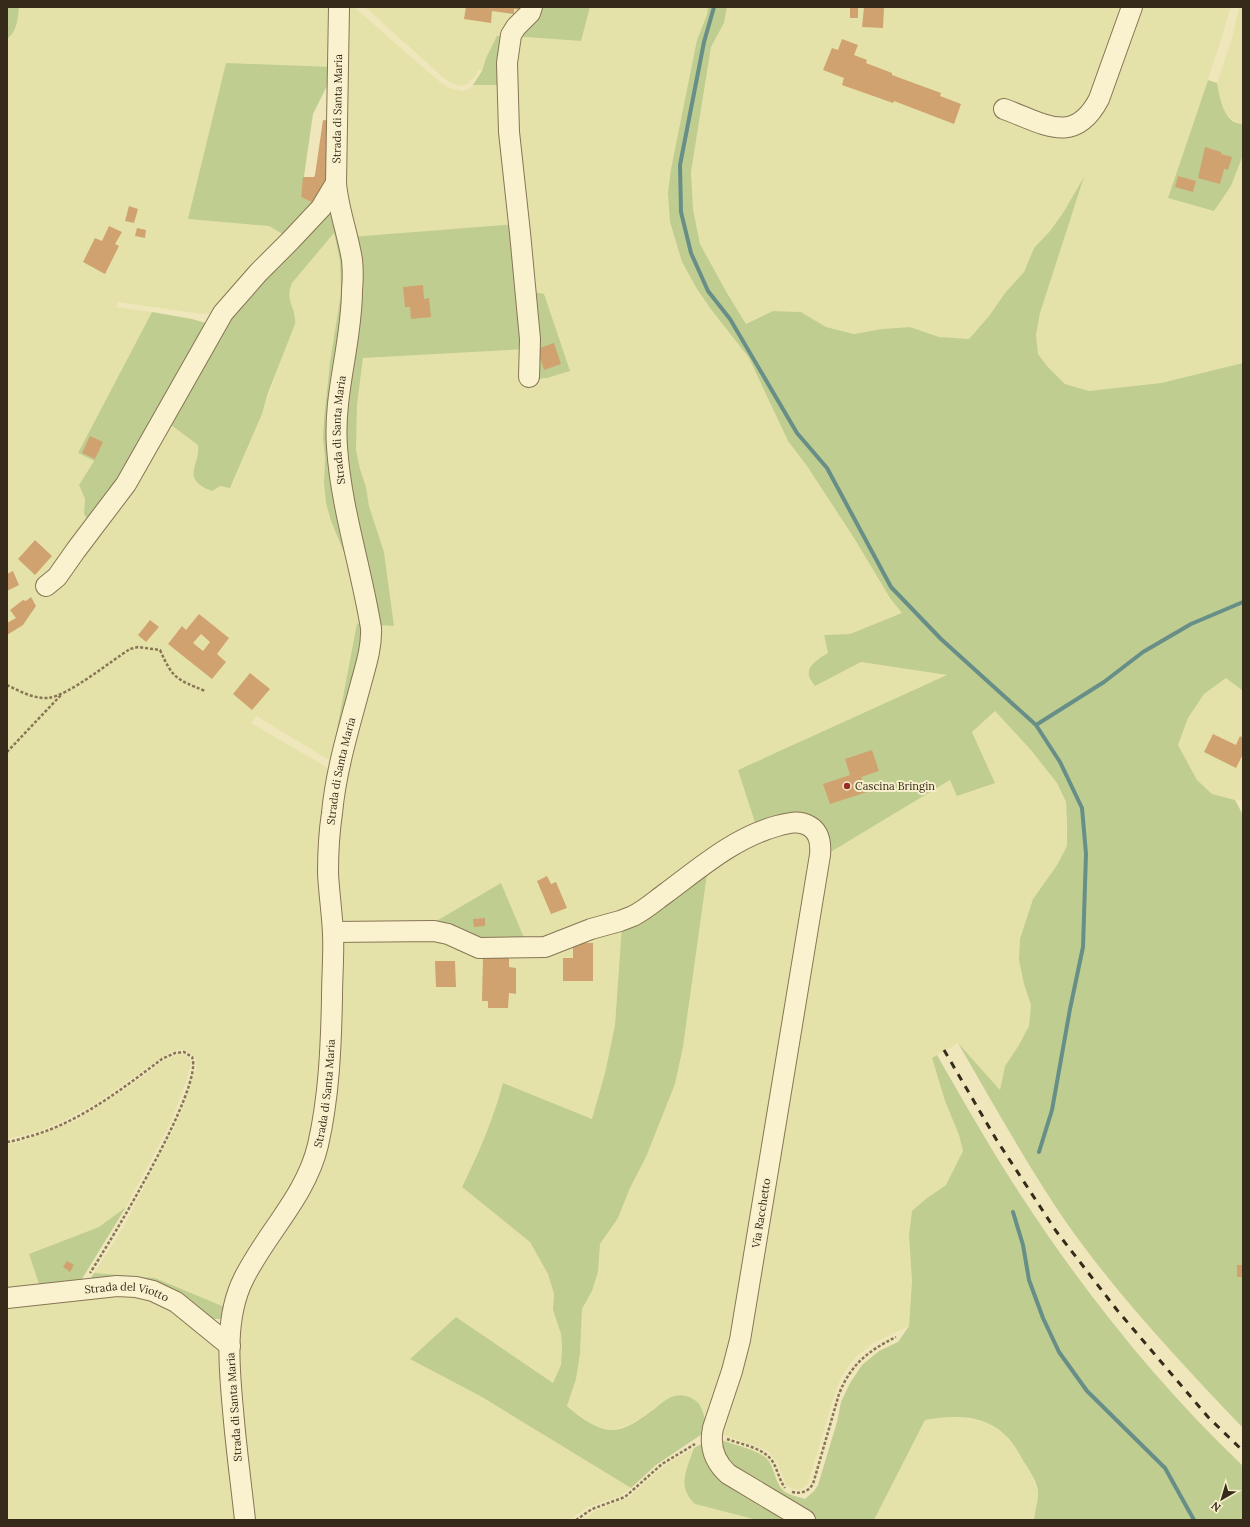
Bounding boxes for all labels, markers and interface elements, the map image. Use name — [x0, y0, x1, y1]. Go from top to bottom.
street label: Strada di Santa Maria — [329, 54, 345, 164]
street label: Strada di Santa Maria — [329, 374, 349, 485]
street label: Strada di Santa Maria — [323, 715, 359, 826]
place label: Cascina Bringin — [855, 779, 935, 793]
marker: Cascina Bringin — [842, 781, 852, 791]
street label: Strada di Santa Maria — [311, 1038, 338, 1149]
street label: Via Racchetto — [748, 1177, 773, 1250]
street label: Strada del Viotto — [84, 1279, 171, 1305]
street label: Strada di Santa Maria — [223, 1352, 245, 1462]
north arrow — [1202, 1479, 1242, 1519]
text: N — [1208, 1498, 1224, 1515]

